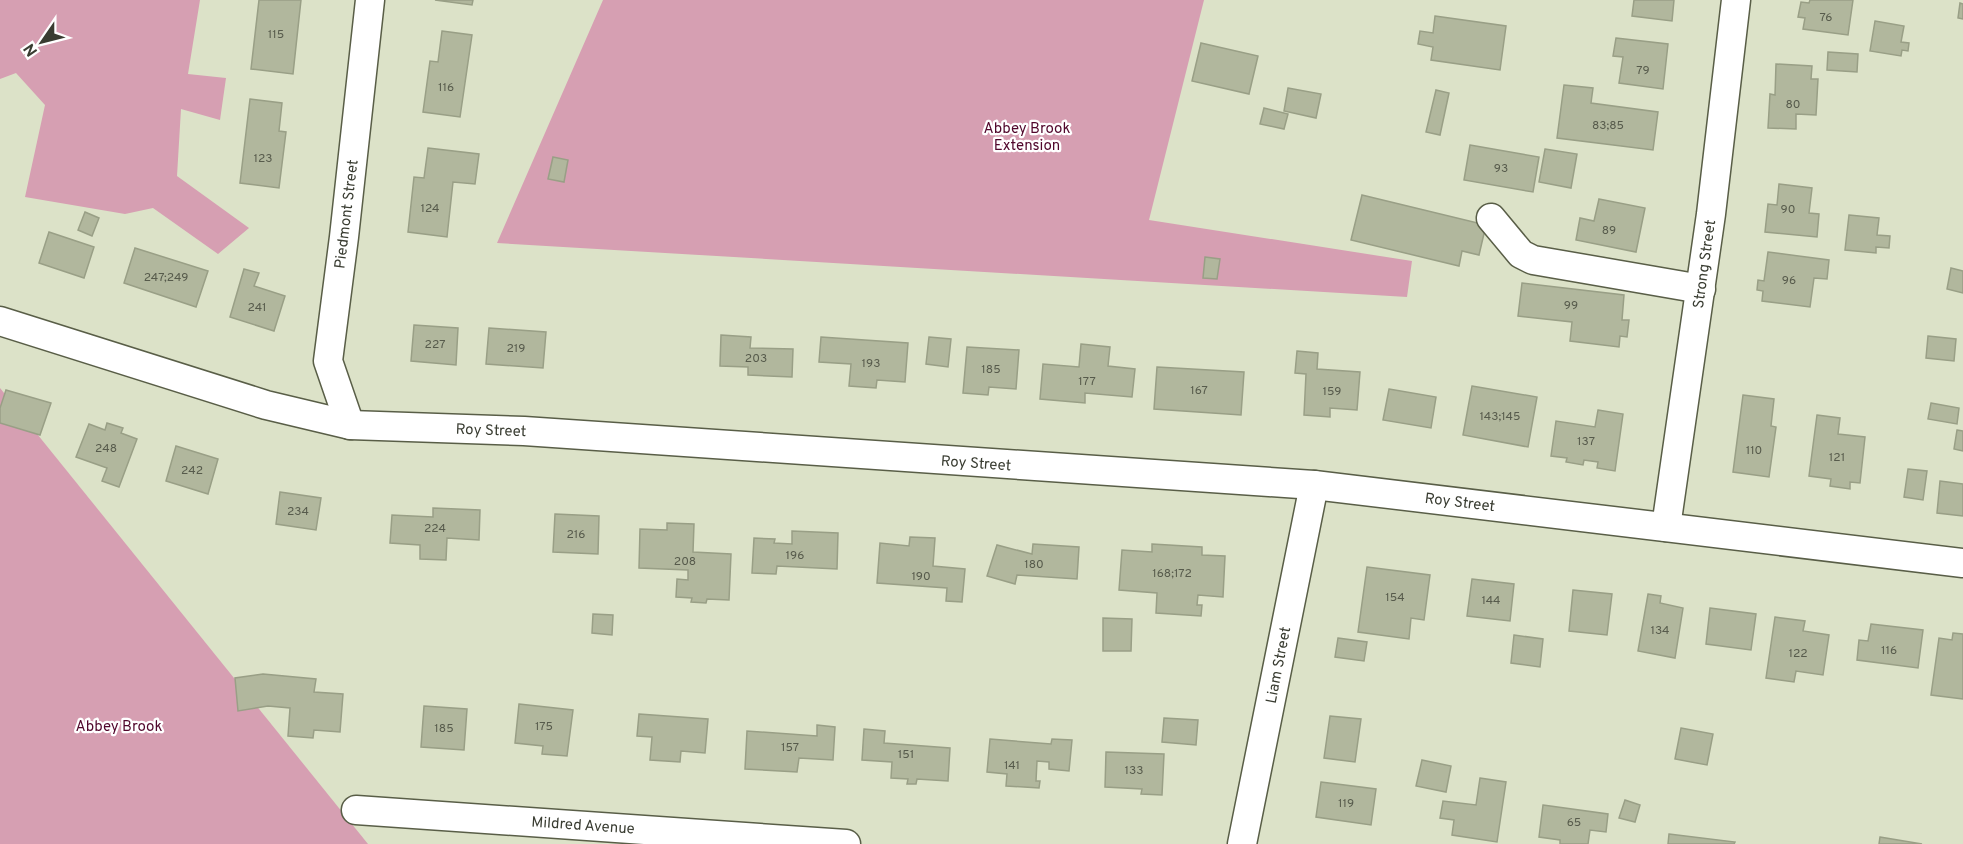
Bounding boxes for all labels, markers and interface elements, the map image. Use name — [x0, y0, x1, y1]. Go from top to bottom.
house number: 76 — [1820, 10, 1832, 26]
north arrow — [12, 12, 72, 72]
house number: 115 — [268, 27, 284, 43]
text: N — [20, 39, 43, 60]
house number: 79 — [1636, 63, 1650, 79]
house number: 116 — [438, 80, 454, 96]
house number: 80 — [1786, 97, 1800, 113]
house number: 83;85 — [1592, 118, 1624, 134]
park label: Abbey Brook Extension — [984, 120, 1070, 156]
house number: 123 — [253, 151, 273, 167]
street label: Piedmont Street — [331, 158, 364, 270]
house number: 93 — [1494, 161, 1508, 177]
house number: 124 — [420, 201, 440, 217]
house number: 90 — [1781, 202, 1795, 218]
street label: Strong Street — [1690, 219, 1721, 310]
house number: 89 — [1602, 223, 1616, 239]
house number: 247;249 — [144, 270, 188, 286]
house number: 96 — [1782, 273, 1796, 289]
house number: 99 — [1564, 298, 1578, 314]
house number: 241 — [247, 300, 267, 316]
house number: 227 — [425, 337, 445, 353]
house number: 219 — [507, 341, 525, 357]
house number: 203 — [745, 351, 767, 367]
house number: 193 — [862, 356, 880, 372]
house number: 185 — [981, 362, 1001, 378]
house number: 177 — [1078, 374, 1096, 390]
house number: 167 — [1190, 383, 1208, 399]
house number: 159 — [1323, 384, 1341, 400]
house number: 143;145 — [1480, 409, 1520, 425]
street label: Roy Street — [455, 421, 527, 442]
house number: 137 — [1577, 434, 1595, 450]
house number: 248 — [95, 441, 117, 457]
house number: 110 — [1746, 443, 1762, 459]
house number: 121 — [1829, 450, 1845, 466]
street label: Roy Street — [940, 453, 1012, 476]
house number: 242 — [181, 463, 203, 479]
street label: Roy Street — [1424, 490, 1496, 517]
house number: 234 — [287, 504, 309, 520]
house number: 224 — [424, 521, 446, 537]
house number: 216 — [567, 527, 585, 543]
house number: 196 — [786, 548, 804, 564]
house number: 208 — [674, 554, 696, 570]
house number: 180 — [1024, 557, 1044, 573]
house number: 168;172 — [1152, 566, 1192, 582]
house number: 190 — [911, 569, 931, 585]
house number: 154 — [1385, 590, 1405, 606]
house number: 144 — [1481, 593, 1501, 609]
house number: 134 — [1650, 623, 1670, 639]
street label: Liam Street — [1263, 625, 1296, 705]
house number: 116 — [1881, 643, 1897, 659]
house number: 122 — [1788, 646, 1808, 662]
park label: Abbey Brook — [76, 718, 162, 737]
house number: 175 — [535, 719, 553, 735]
house number: 185 — [434, 721, 454, 737]
house number: 157 — [781, 740, 799, 756]
house number: 151 — [898, 747, 914, 763]
house number: 141 — [1004, 758, 1020, 774]
house number: 133 — [1125, 763, 1143, 779]
house number: 119 — [1338, 796, 1354, 812]
street label: Mildred Avenue — [531, 813, 635, 840]
house number: 65 — [1567, 815, 1581, 831]

